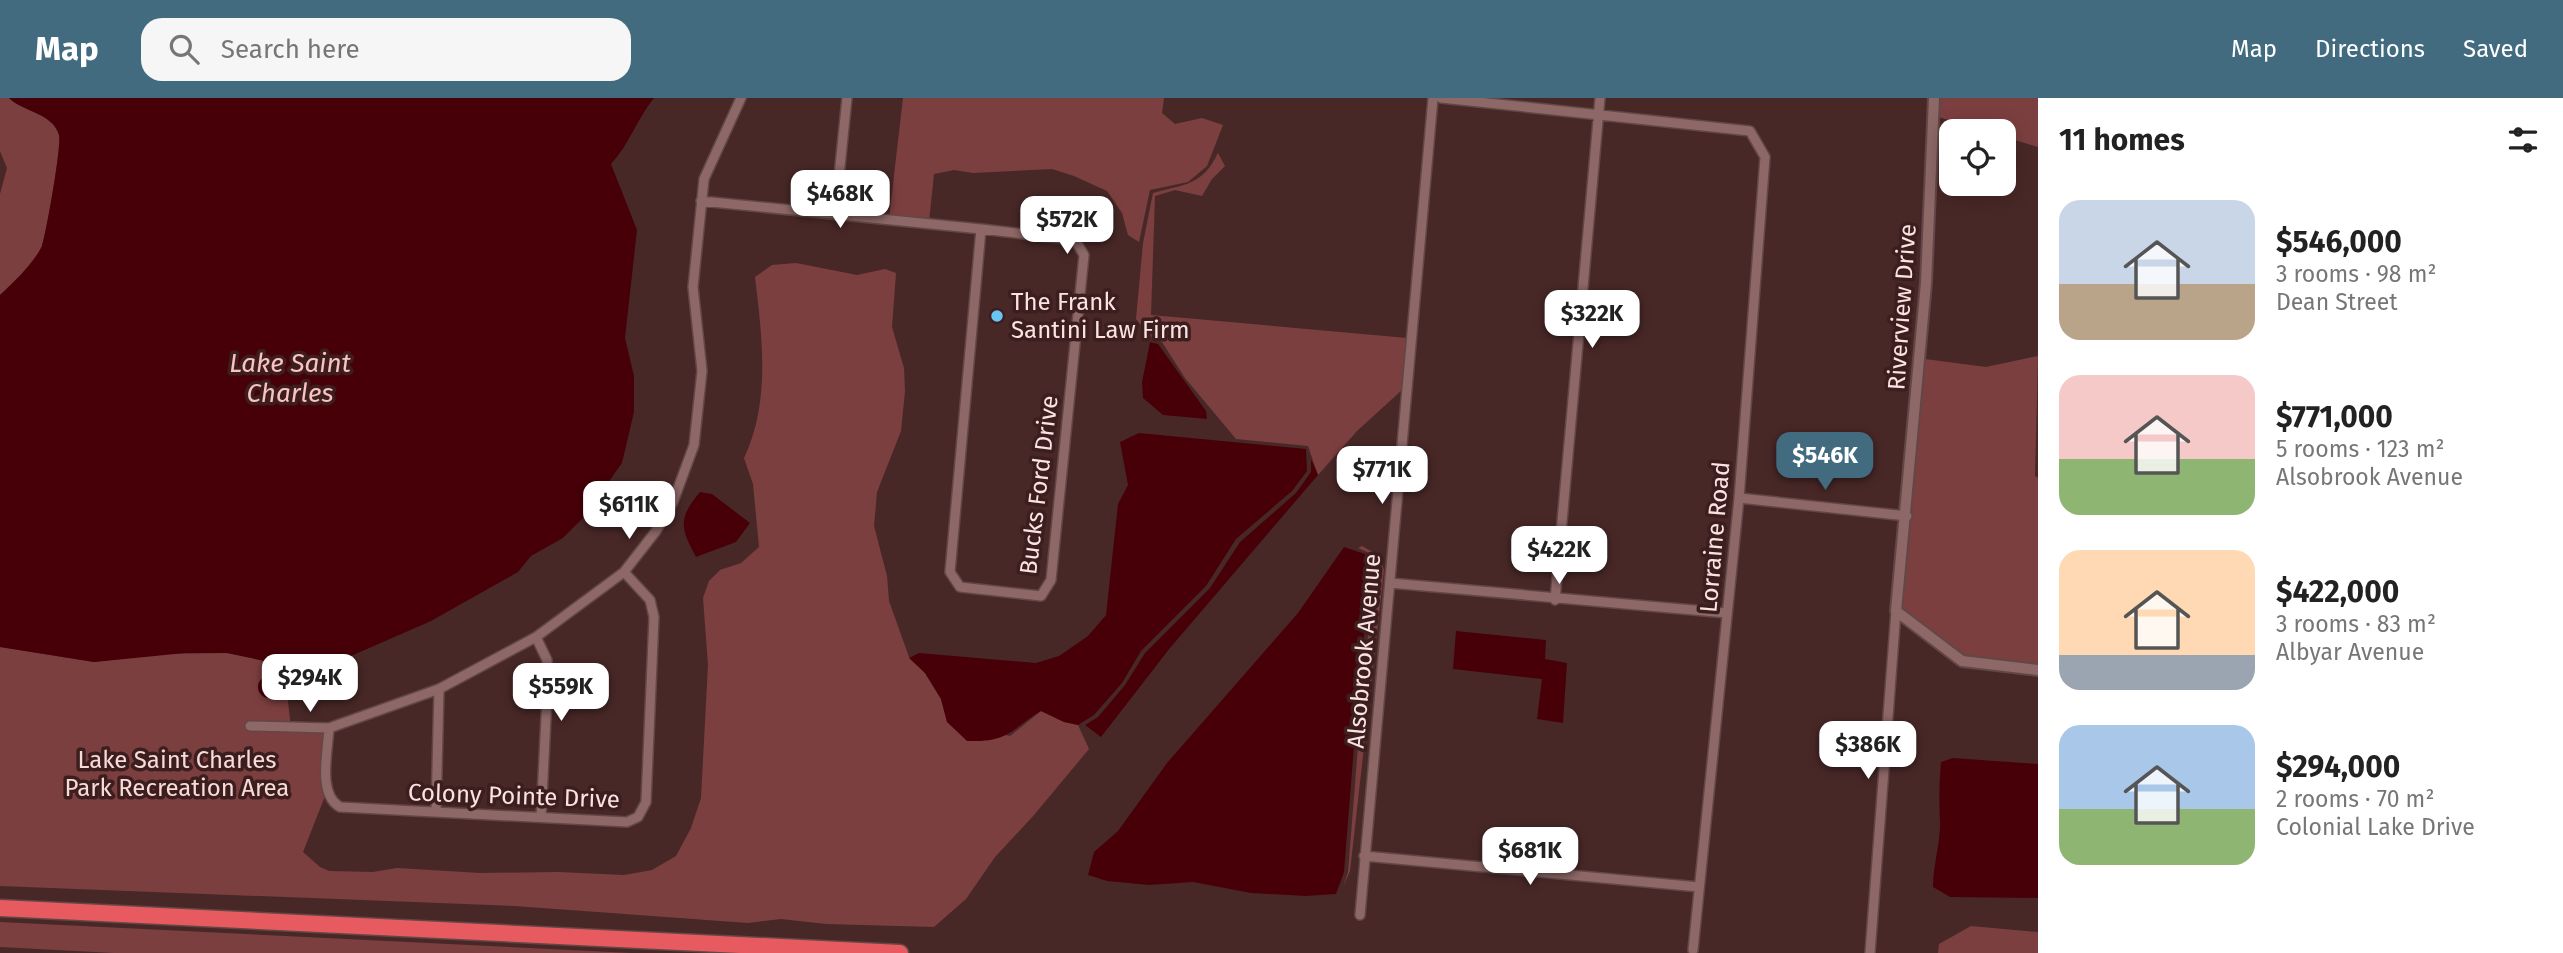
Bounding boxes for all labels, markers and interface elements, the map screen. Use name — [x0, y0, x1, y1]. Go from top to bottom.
search box — [141, 18, 631, 81]
text: Map — [35, 29, 99, 69]
icon: search — [165, 30, 203, 68]
text: Search here — [221, 34, 360, 65]
text: Map — [2231, 35, 2277, 63]
text: Directions — [2315, 35, 2425, 63]
text: Saved — [2463, 35, 2528, 63]
map controls — [1939, 119, 2016, 196]
button: locate — [1939, 119, 2016, 196]
icon: filters — [2504, 121, 2542, 159]
text: 11 homes — [2059, 122, 2185, 158]
pin: $468K — [791, 170, 889, 230]
text: $468K — [807, 179, 873, 207]
pin: $572K — [1018, 197, 1116, 256]
text: $572K — [1036, 205, 1098, 233]
street label: Riverview Drive — [1882, 223, 1922, 391]
text: $546,000 — [2276, 224, 2402, 260]
icon: home — [2115, 228, 2199, 312]
text: 3 rooms · 98 m² — [2276, 260, 2436, 288]
place label: The Frank Santini Law Firm — [1011, 288, 1190, 344]
text: Dean Street — [2276, 288, 2398, 316]
pin: $322K — [1543, 290, 1641, 350]
text: $322K — [1561, 299, 1623, 327]
marker: The Frank Santini Law Firm — [989, 308, 1005, 324]
water label: Lake Saint Charles — [229, 348, 352, 409]
street label: Bucks Ford Drive — [1014, 394, 1064, 576]
text: $771,000 — [2276, 399, 2393, 435]
icon: home — [2115, 403, 2199, 487]
pin: $546K — [1776, 432, 1874, 492]
text: 5 rooms · 123 m² — [2276, 435, 2444, 463]
text: $546K — [1792, 441, 1858, 469]
pin: $771K — [1333, 446, 1431, 506]
text: $771K — [1353, 455, 1411, 483]
street label: Lorraine Road — [1694, 460, 1736, 614]
text: Alsobrook Avenue — [2276, 463, 2463, 491]
pin: $611K — [580, 482, 678, 541]
text: $611K — [599, 490, 659, 518]
pin: $422K — [1510, 526, 1608, 586]
text: $422K — [1527, 535, 1591, 563]
street label: Alsobrook Avenue — [1342, 553, 1386, 749]
text: $422,000 — [2276, 574, 2399, 610]
icon: home — [2115, 578, 2199, 662]
text: 3 rooms · 83 m² — [2276, 610, 2436, 638]
text: Albyar Avenue — [2276, 638, 2424, 666]
pin: $294K — [261, 654, 359, 714]
text: $294K — [278, 663, 342, 691]
pin: $559K — [512, 664, 610, 723]
text: $559K — [529, 672, 593, 700]
pin: $386K — [1819, 722, 1917, 781]
text: $386K — [1835, 730, 1901, 758]
park label: Lake Saint Charles Park Recreation Area — [65, 746, 289, 802]
text: $294,000 — [2276, 749, 2400, 785]
icon: home — [2115, 753, 2199, 837]
street label: Colony Pointe Drive — [408, 778, 620, 814]
text: 2 rooms · 70 m² — [2276, 785, 2434, 813]
text: Colonial Lake Drive — [2276, 813, 2475, 841]
pin: $681K — [1481, 828, 1579, 887]
text: $681K — [1498, 836, 1562, 864]

